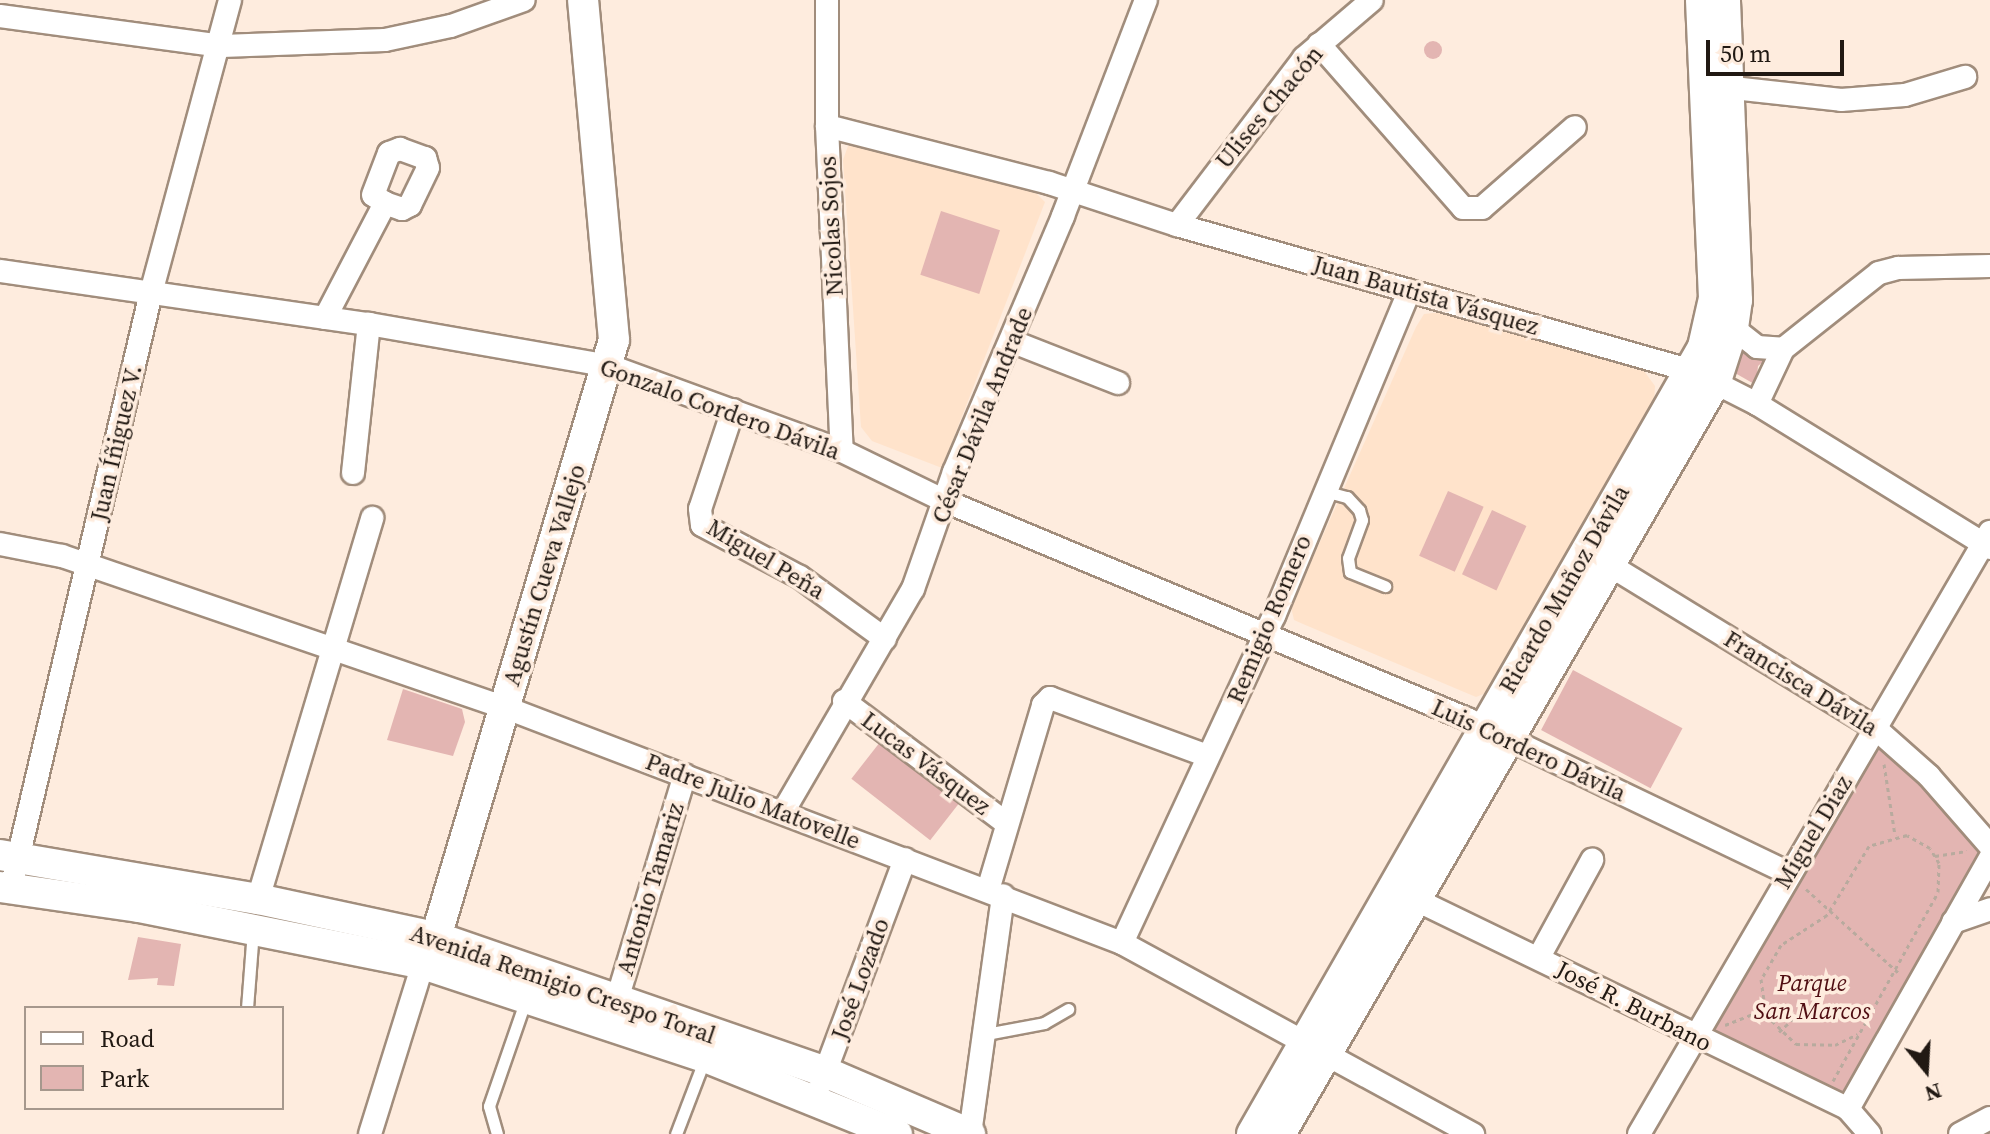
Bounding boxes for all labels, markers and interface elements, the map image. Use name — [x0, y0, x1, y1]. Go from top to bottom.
scale bar — [1710, 24, 1848, 74]
text: 50 m — [1720, 37, 1771, 70]
street label: Ulises Chacón — [1209, 40, 1329, 174]
street label: Nicolas Sojos — [813, 155, 849, 297]
street label: Juan Bautista Vásquez — [1310, 249, 1542, 341]
street label: César Dávila Andrade — [925, 303, 1039, 527]
street label: Gonzalo Cordero Dávila — [596, 352, 844, 466]
street label: Juan Íñiguez V. — [84, 362, 148, 524]
street label: Agustín Cueva Vallejo — [496, 460, 592, 690]
street label: Ricardo Muñoz Dávila — [1493, 480, 1635, 698]
street label: Miguel Peña — [702, 513, 830, 605]
street label: Remigio Romero — [1221, 530, 1317, 708]
street label: Francisca Dávila — [1719, 624, 1883, 742]
street label: Luis Cordero Dávila — [1427, 692, 1631, 808]
street label: Lucas Vásquez — [856, 705, 996, 821]
street label: Padre Julio Matovelle — [642, 747, 864, 855]
street label: Miguel Diaz — [1768, 770, 1858, 894]
street label: Antonio Tamariz — [610, 799, 690, 979]
street label: José Lozado — [825, 914, 895, 1044]
street label: Avenida Remigio Crespo Toral — [406, 918, 720, 1050]
street label: José R. Burbano — [1552, 954, 1716, 1058]
park label: Parque San Marcos — [1754, 969, 1870, 1025]
legend — [24, 1006, 284, 1110]
text: Road — [100, 1022, 154, 1055]
north arrow — [1886, 1030, 1966, 1110]
text: Park — [100, 1062, 149, 1095]
text: N — [1921, 1076, 1946, 1110]

